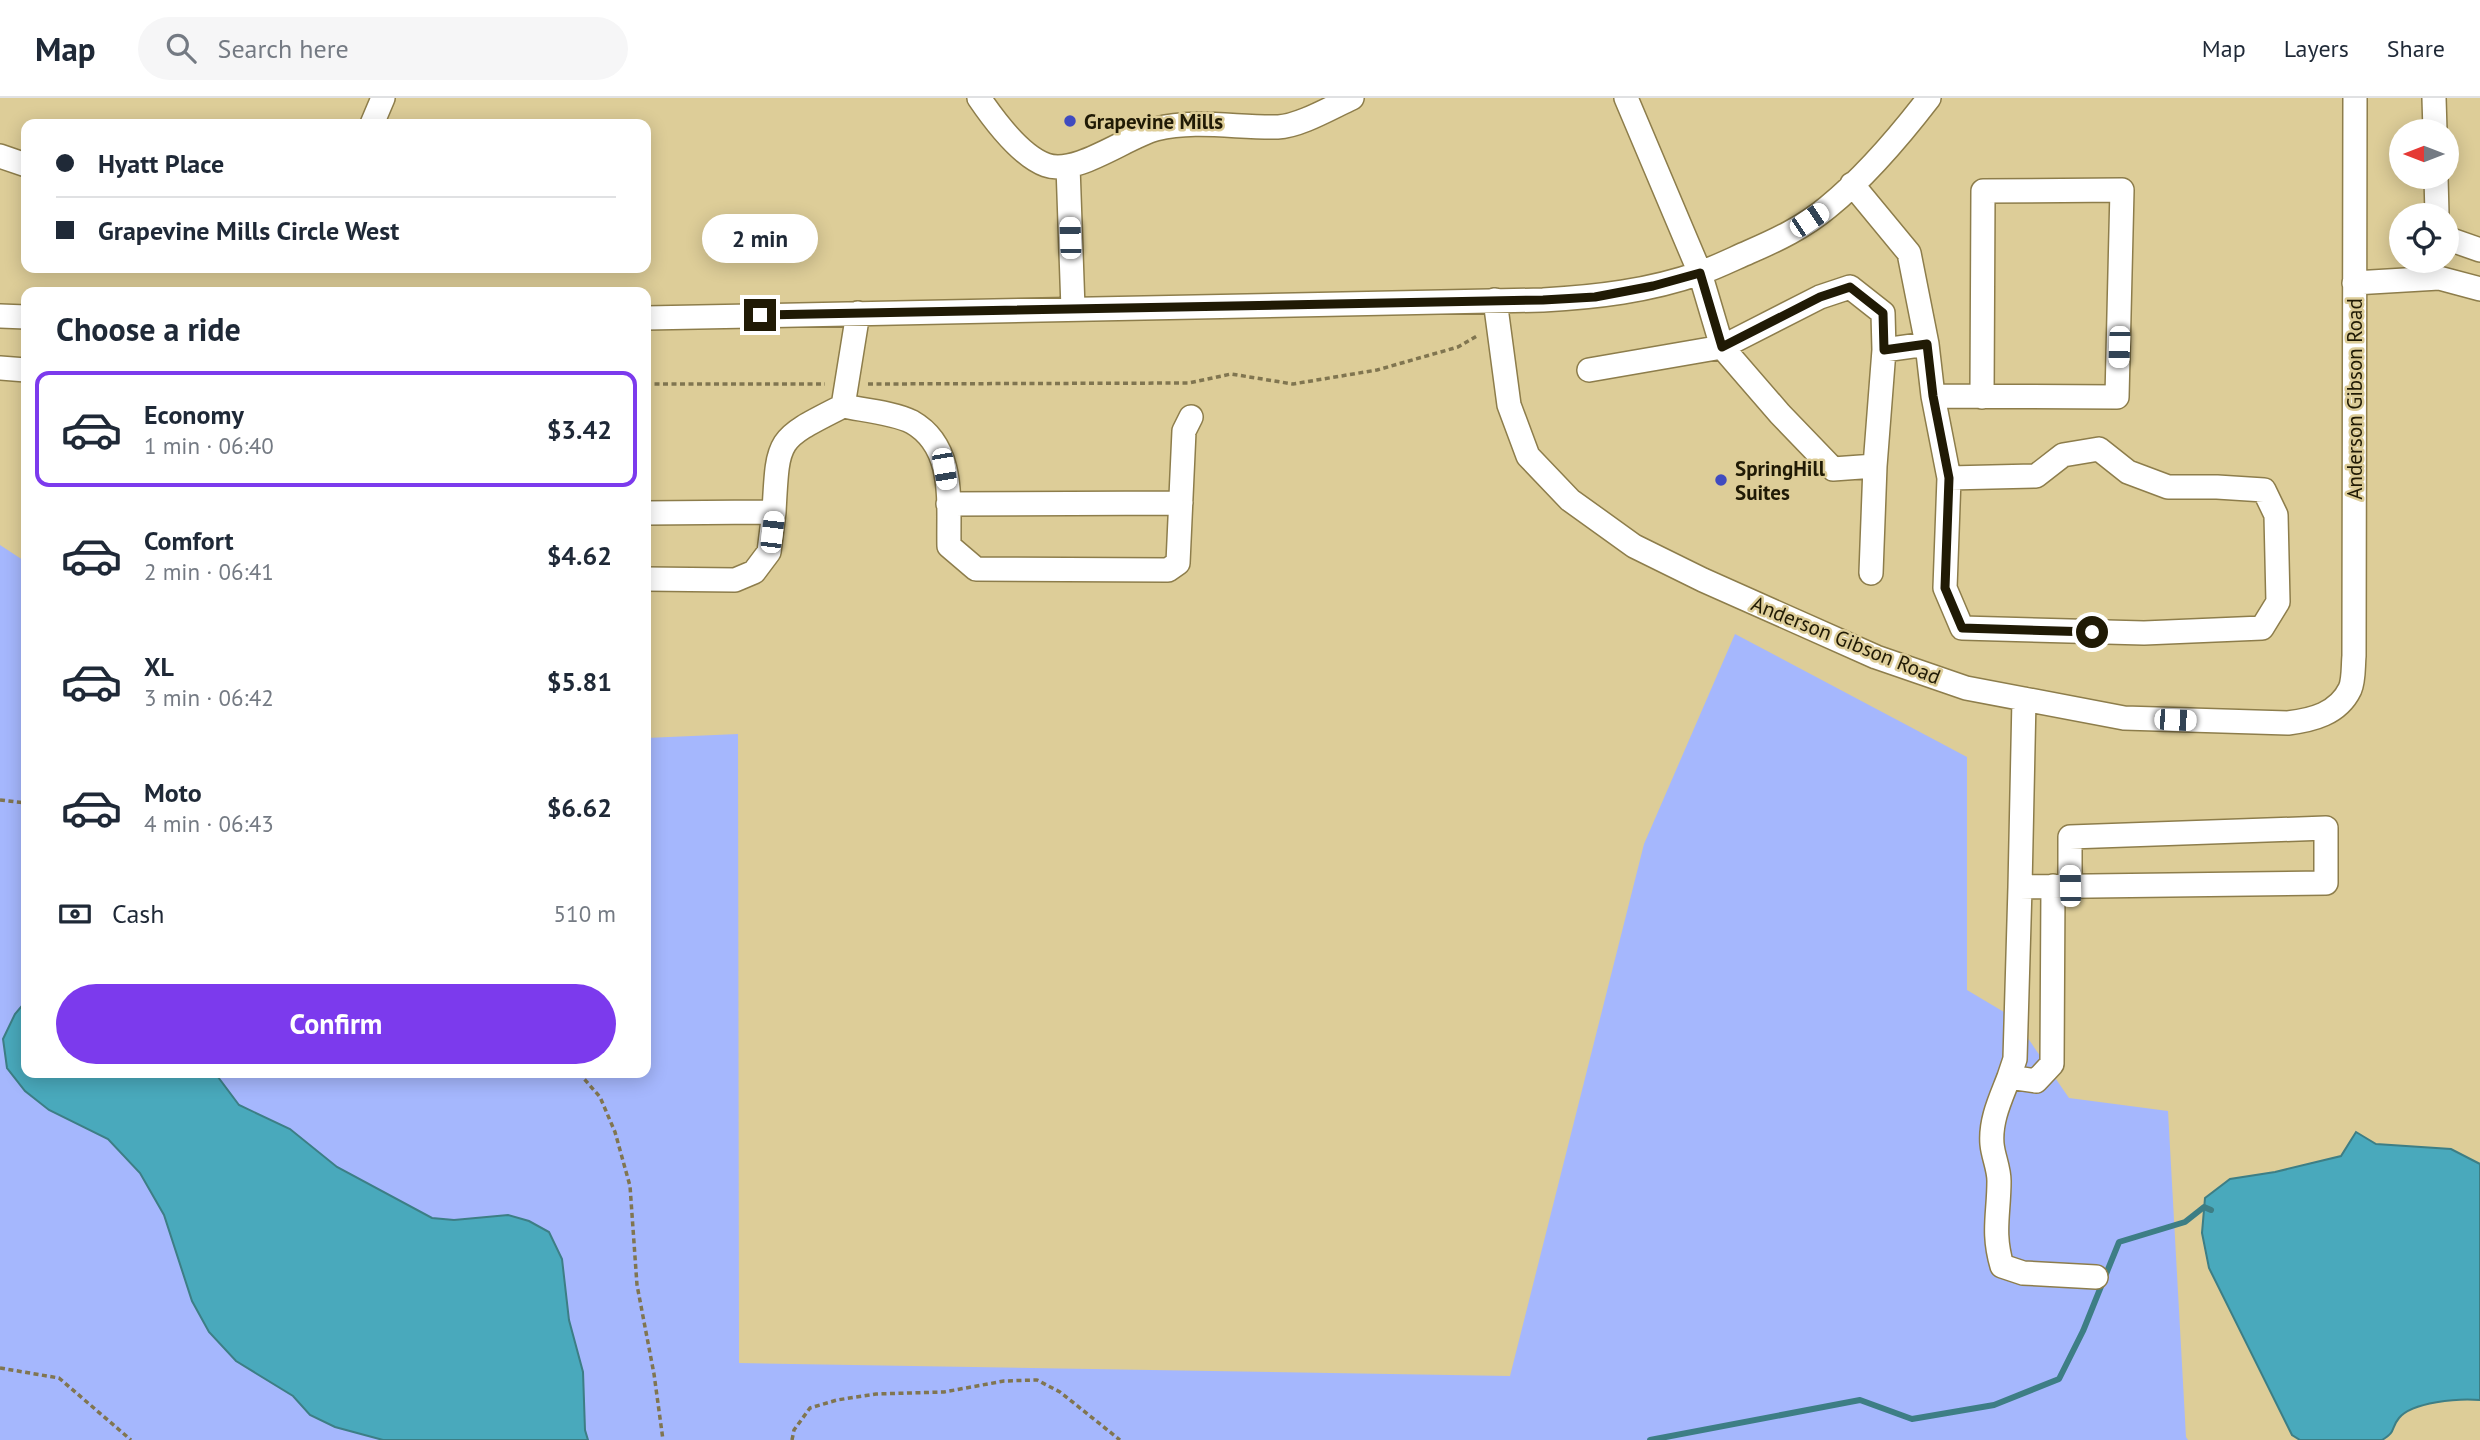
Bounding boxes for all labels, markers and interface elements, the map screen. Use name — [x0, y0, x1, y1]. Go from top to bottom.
search box — [138, 17, 628, 80]
text: Map — [35, 27, 96, 70]
icon: search — [162, 29, 200, 67]
text: Search here — [218, 32, 349, 65]
text: Map — [2202, 33, 2246, 64]
text: Layers — [2284, 33, 2349, 64]
text: Share — [2387, 33, 2445, 64]
place label: Grapevine Mills — [1084, 108, 1223, 135]
marker: Grapevine Mills — [1062, 113, 1078, 129]
north arrow — [2389, 119, 2459, 189]
map controls — [2389, 119, 2459, 273]
text: Hyatt Place — [98, 147, 224, 180]
car — [1786, 200, 1833, 240]
button: locate — [2389, 203, 2459, 273]
text: Grapevine Mills Circle West — [98, 214, 399, 247]
callout: 2 min — [702, 214, 818, 262]
car — [1059, 217, 1082, 259]
text: 2 min — [732, 224, 788, 253]
street label: Anderson Gibson Road — [2341, 298, 2368, 500]
route end — [744, 299, 776, 331]
text: Choose a ride — [56, 308, 241, 350]
car — [2108, 326, 2131, 368]
icon: car — [60, 398, 123, 461]
text: Economy — [144, 398, 244, 431]
text: $3.42 — [547, 413, 612, 446]
text: 1 min · 06:40 — [144, 431, 274, 460]
car — [931, 446, 958, 492]
place label: SpringHill Suites — [1735, 455, 1826, 506]
marker: SpringHill Suites — [1713, 472, 1729, 488]
car — [760, 510, 785, 554]
icon: car — [60, 524, 123, 587]
text: Comfort — [144, 524, 234, 557]
text: $4.62 — [547, 539, 612, 572]
text: 2 min · 06:41 — [144, 557, 274, 586]
street label: Anderson Gibson Road — [1748, 590, 1944, 690]
route start — [2076, 616, 2108, 648]
icon: car — [60, 650, 123, 713]
text: XL — [144, 650, 174, 683]
text: $5.81 — [547, 665, 612, 698]
text: 3 min · 06:42 — [144, 683, 274, 712]
car — [2154, 709, 2197, 731]
icon: car — [60, 776, 123, 839]
text: Moto — [144, 776, 202, 809]
text: $6.62 — [547, 791, 612, 824]
text: 4 min · 06:43 — [144, 809, 274, 838]
car — [2060, 865, 2081, 907]
icon: cash — [56, 895, 94, 933]
text: Cash — [112, 897, 164, 930]
text: 510 m — [554, 899, 616, 928]
button: Confirm — [56, 984, 616, 1064]

